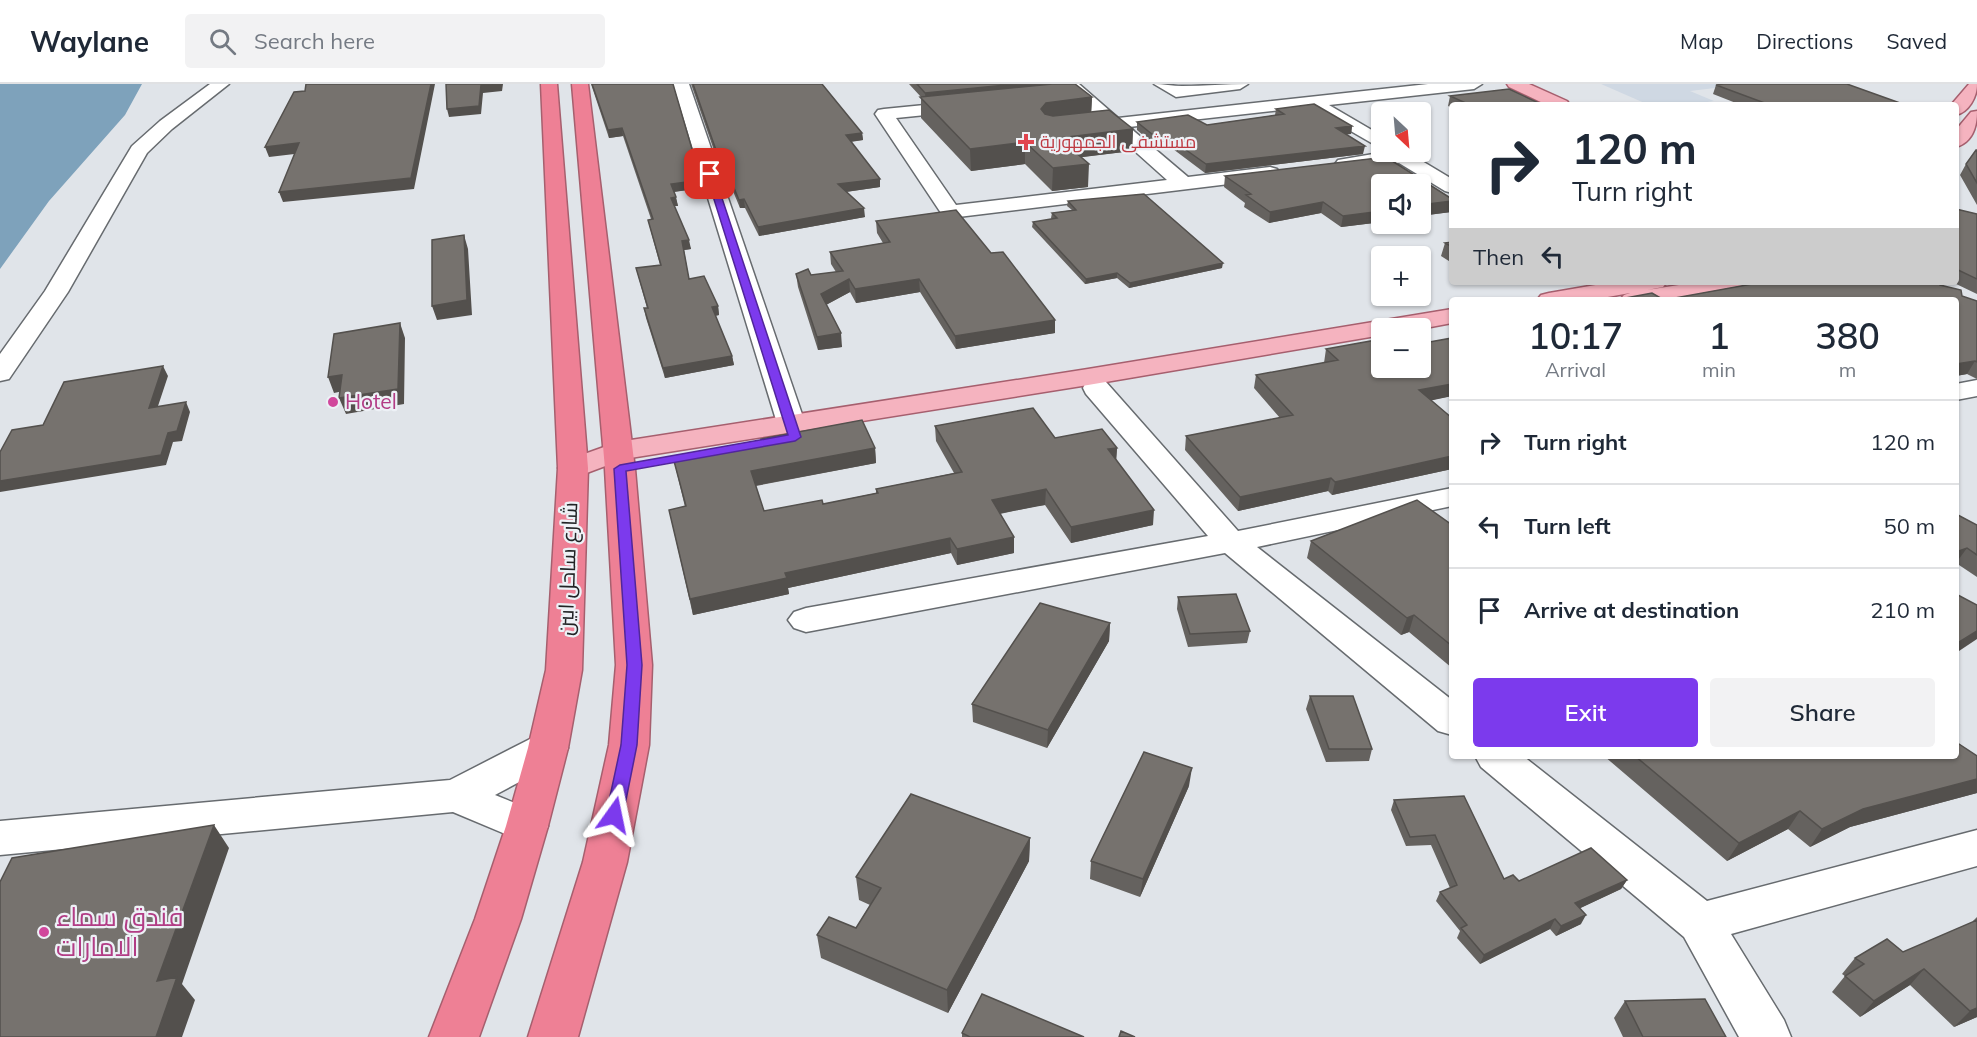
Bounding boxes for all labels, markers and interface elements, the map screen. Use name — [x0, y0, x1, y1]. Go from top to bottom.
search box — [185, 14, 605, 68]
text: Waylane — [30, 24, 149, 59]
icon: search — [206, 25, 239, 58]
text: Search here — [254, 27, 375, 55]
text: Map — [1680, 28, 1723, 54]
text: Directions — [1756, 28, 1853, 54]
text: Saved — [1886, 28, 1947, 54]
north arrow — [1371, 102, 1431, 162]
map controls — [1371, 102, 1431, 378]
text: 120 m — [1572, 122, 1697, 175]
icon: right — [1473, 126, 1551, 204]
place label: مستشفى الجمهورية — [1040, 130, 1196, 153]
marker: مستشفى الجمهورية — [1017, 133, 1035, 151]
pin — [684, 148, 735, 199]
icon: arrive — [693, 157, 726, 190]
button: sound — [1371, 174, 1431, 234]
text: Turn right — [1572, 174, 1692, 208]
icon: left — [1536, 240, 1569, 273]
text: Then — [1473, 243, 1524, 271]
button: + — [1371, 246, 1431, 306]
text: 10:17 — [1528, 313, 1623, 358]
text: 1 — [1708, 313, 1730, 358]
text: 380 — [1815, 313, 1880, 358]
button: − — [1371, 318, 1431, 378]
text: Arrival — [1545, 357, 1606, 382]
text: min — [1702, 357, 1736, 382]
text: m — [1839, 357, 1856, 382]
place label: Hotel — [345, 388, 397, 414]
marker: Hotel — [326, 395, 340, 409]
icon: right — [1473, 426, 1506, 459]
text: Turn right — [1524, 428, 1627, 456]
text: 120 m — [1870, 428, 1935, 456]
street label: شارع ساحل ابين — [552, 502, 584, 636]
icon: left — [1473, 510, 1506, 543]
text: Turn left — [1524, 512, 1611, 540]
text: 50 m — [1884, 512, 1935, 540]
icon: arrive — [1473, 594, 1506, 627]
text: Arrive at destination — [1524, 596, 1739, 624]
text: 210 m — [1870, 596, 1935, 624]
button: Exit — [1473, 678, 1698, 747]
button: Share — [1710, 678, 1935, 747]
position arrow — [582, 783, 646, 847]
place label: فندق سماء الامارات — [56, 900, 183, 963]
marker: فندق سماء الامارات — [37, 925, 51, 939]

